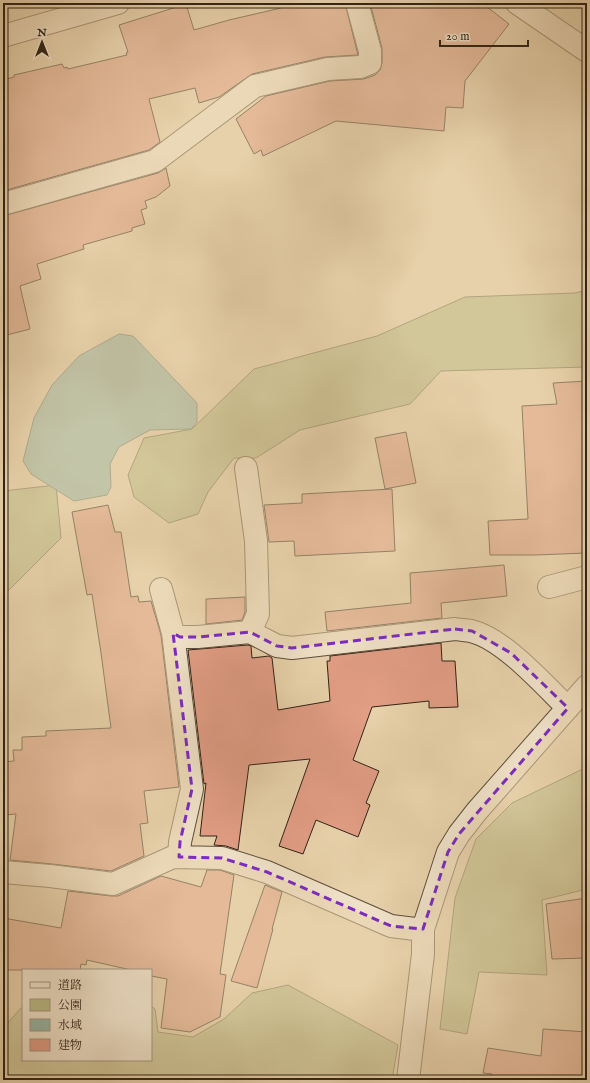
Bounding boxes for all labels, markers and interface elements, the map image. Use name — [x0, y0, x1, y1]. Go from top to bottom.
north arrow — [22, 22, 62, 62]
scale bar — [440, 22, 528, 48]
text: N — [36, 26, 47, 40]
text: 20 m — [446, 29, 469, 44]
legend — [22, 969, 152, 1061]
text: 道路 — [58, 978, 82, 993]
text: 公園 — [58, 998, 82, 1013]
text: 水域 — [58, 1018, 82, 1033]
text: 建物 — [58, 1038, 82, 1053]

